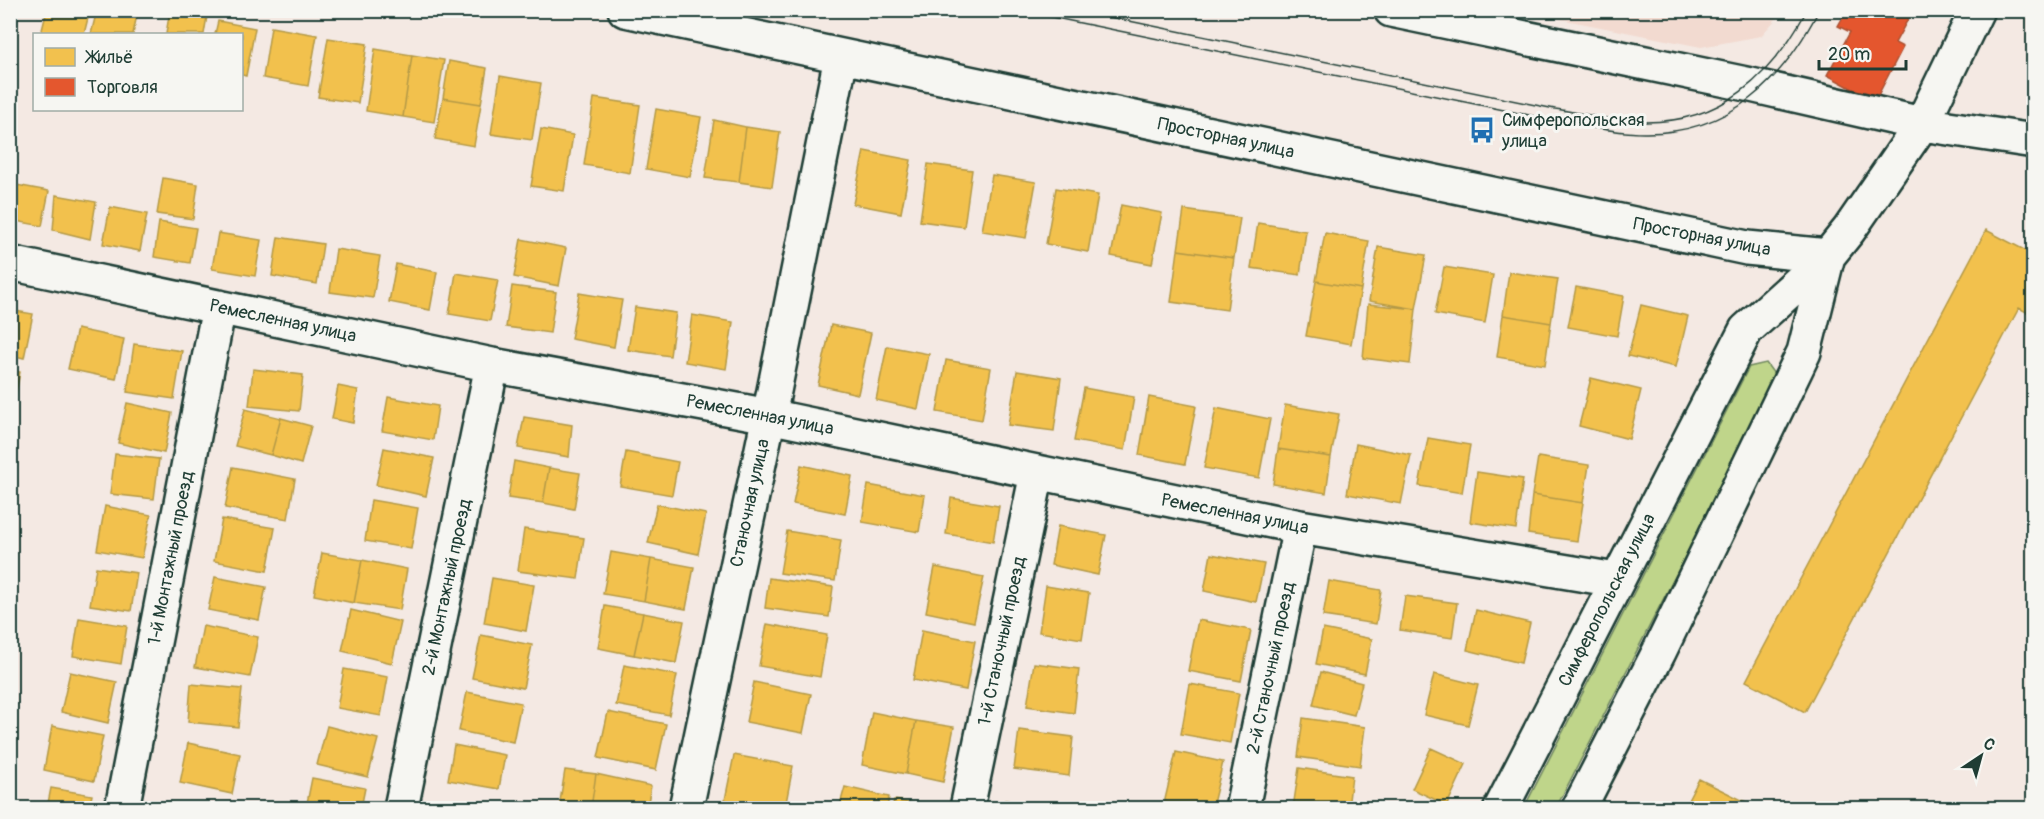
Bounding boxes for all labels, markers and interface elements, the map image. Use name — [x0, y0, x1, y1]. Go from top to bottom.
legend — [33, 33, 243, 111]
scale bar — [1819, 33, 1906, 71]
text: 20 m — [1828, 43, 1870, 66]
text: Жильё — [84, 46, 133, 69]
text: Торговля — [87, 76, 158, 99]
place label: Симферопольская улица — [1501, 109, 1645, 153]
street label: Просторная улица — [1155, 112, 1297, 164]
bus stop icon: Симферопольская улица — [1467, 115, 1497, 145]
street label: Просторная улица — [1631, 212, 1773, 262]
street label: Ремесленная улица — [207, 294, 359, 348]
street label: Ремесленная улица — [684, 389, 836, 441]
street label: Станочная улица — [725, 437, 775, 569]
street label: 1-й Монтажный проезд — [143, 469, 199, 647]
street label: Ремесленная улица — [1159, 488, 1311, 540]
street label: 2-й Монтажный проезд — [417, 497, 477, 677]
street label: Симферопольская улица — [1553, 510, 1661, 690]
street label: 1-й Станочный проезд — [973, 554, 1031, 728]
street label: 2-й Станочный проезд — [1242, 580, 1301, 756]
north arrow — [1951, 726, 2011, 786]
text: С — [1979, 734, 1999, 756]

